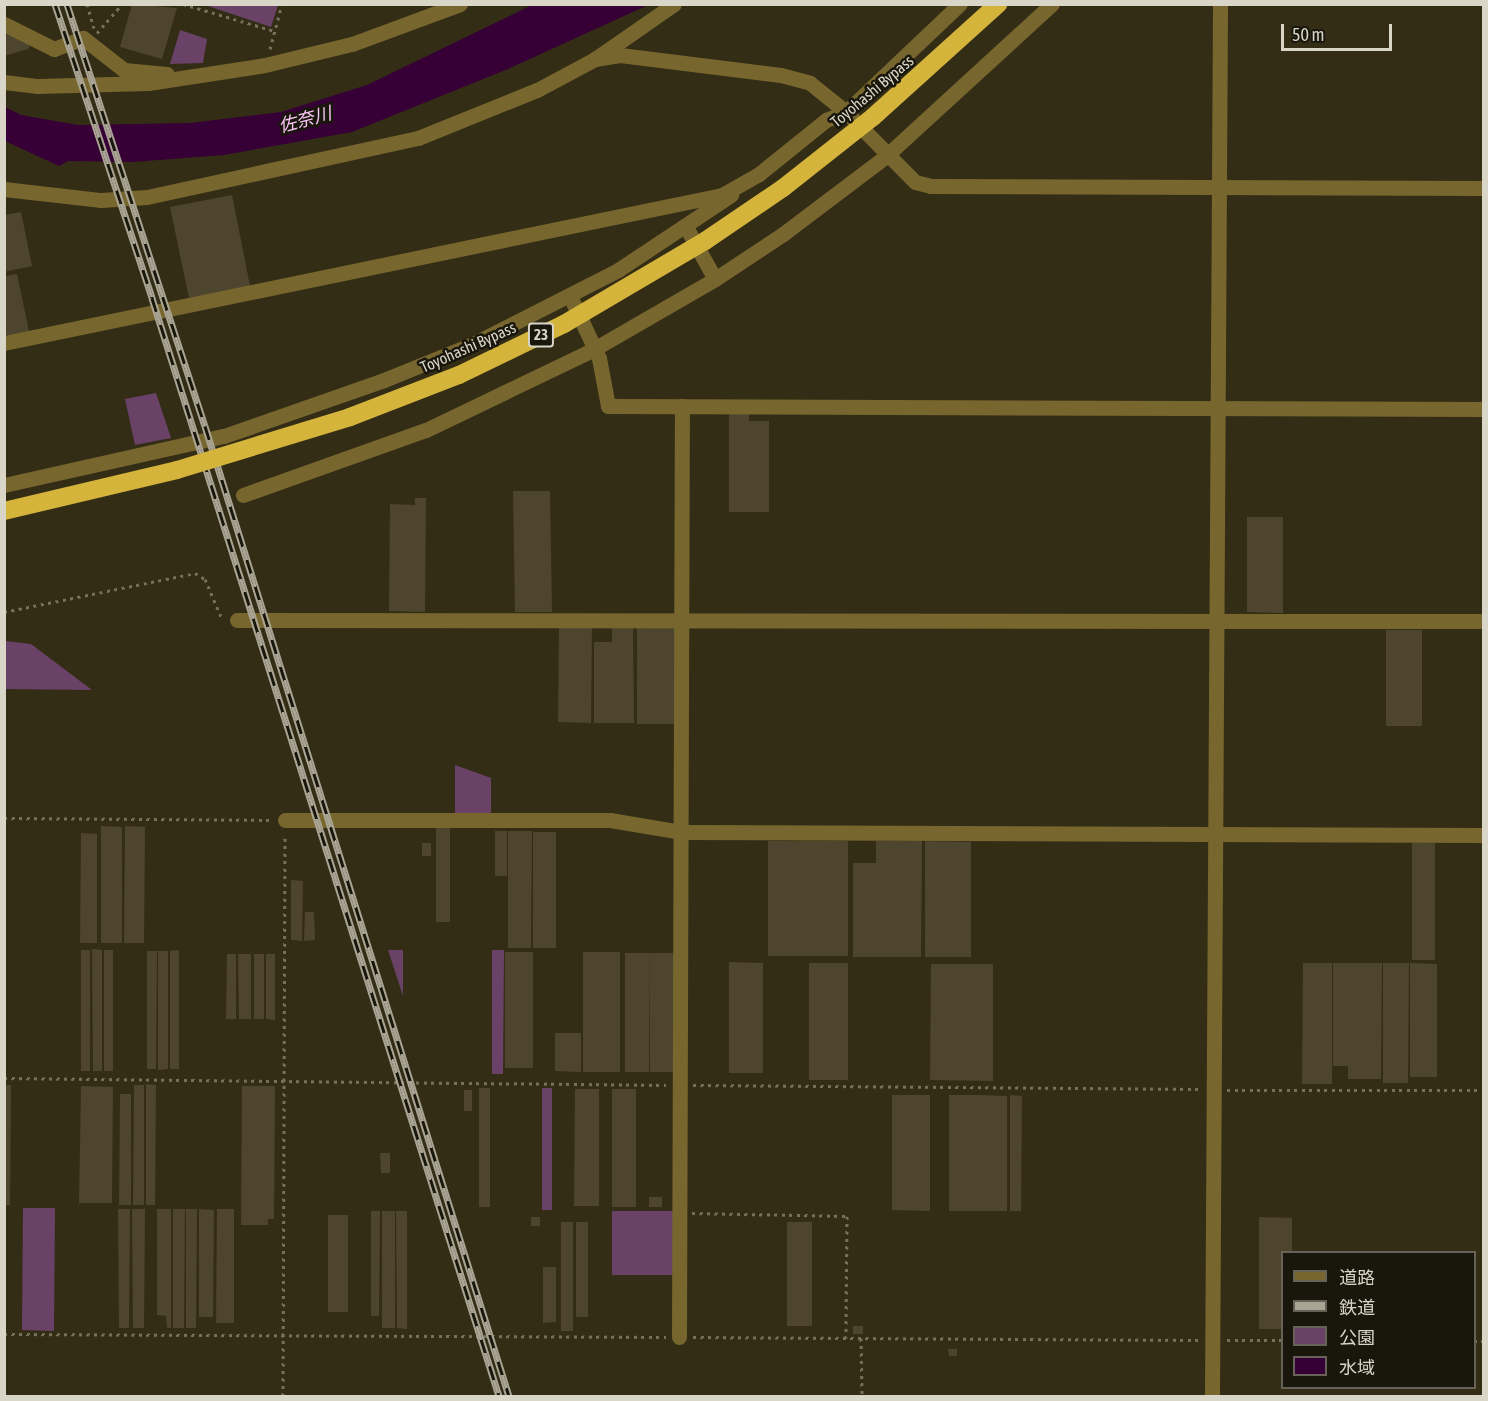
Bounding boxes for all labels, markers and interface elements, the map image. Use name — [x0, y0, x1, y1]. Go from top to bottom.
scale bar — [1284, 12, 1395, 50]
text: 50 m — [1292, 24, 1324, 45]
street label: Toyohashi Bypass — [827, 51, 917, 131]
water label: 佐奈川 — [276, 103, 334, 137]
street label: Toyohashi Bypass — [417, 317, 519, 377]
road number: 23 — [528, 323, 554, 347]
legend — [1281, 1251, 1476, 1389]
text: 道路 — [1339, 1267, 1375, 1288]
text: 鉄道 — [1339, 1297, 1375, 1318]
text: 公園 — [1339, 1327, 1375, 1348]
text: 水域 — [1339, 1357, 1375, 1378]

